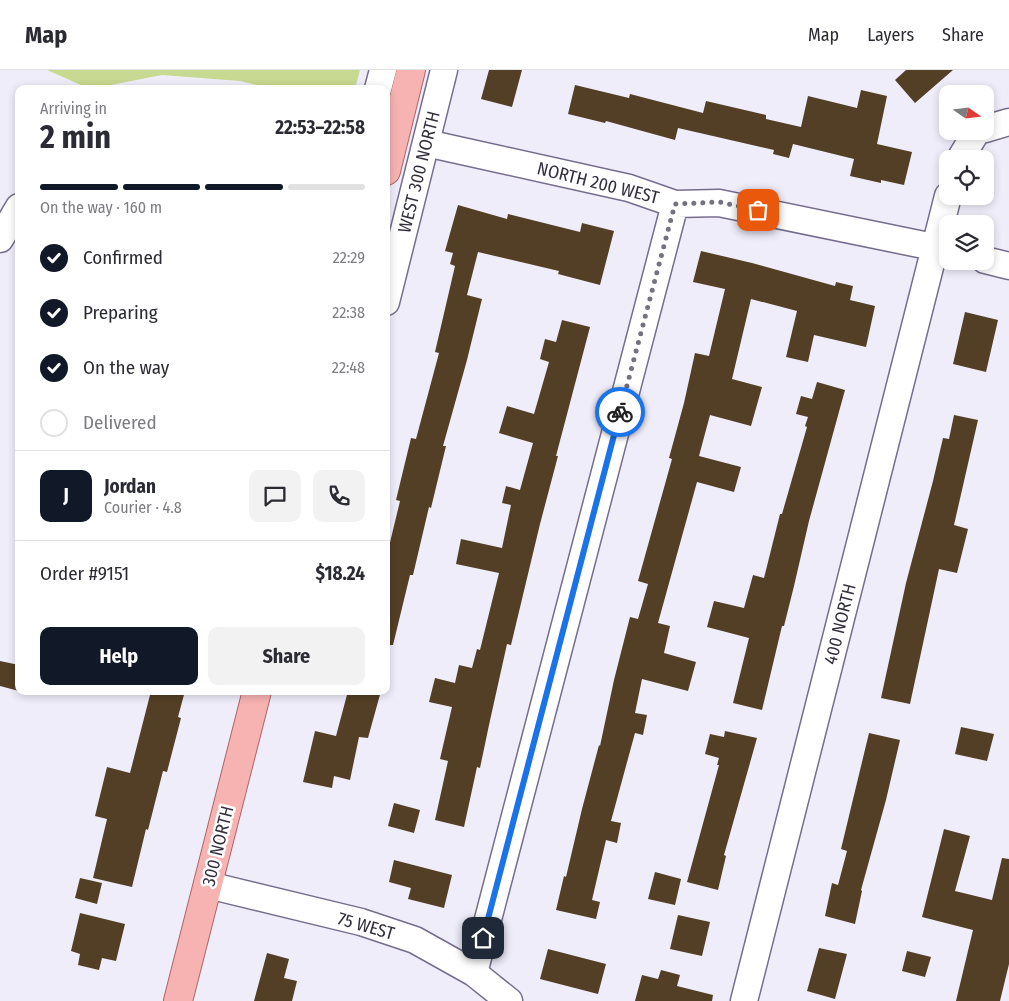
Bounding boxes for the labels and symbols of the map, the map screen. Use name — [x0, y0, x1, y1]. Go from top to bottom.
north arrow — [939, 85, 994, 140]
street label: WEST 300 NORTH — [393, 109, 445, 235]
street label: NORTH 200 WEST — [535, 157, 662, 209]
pin — [737, 189, 779, 231]
courier — [595, 387, 645, 437]
street label: 400 NORTH — [819, 581, 861, 667]
street label: 300 NORTH — [197, 804, 239, 888]
street label: 75 WEST — [335, 907, 398, 945]
pin — [462, 917, 504, 959]

